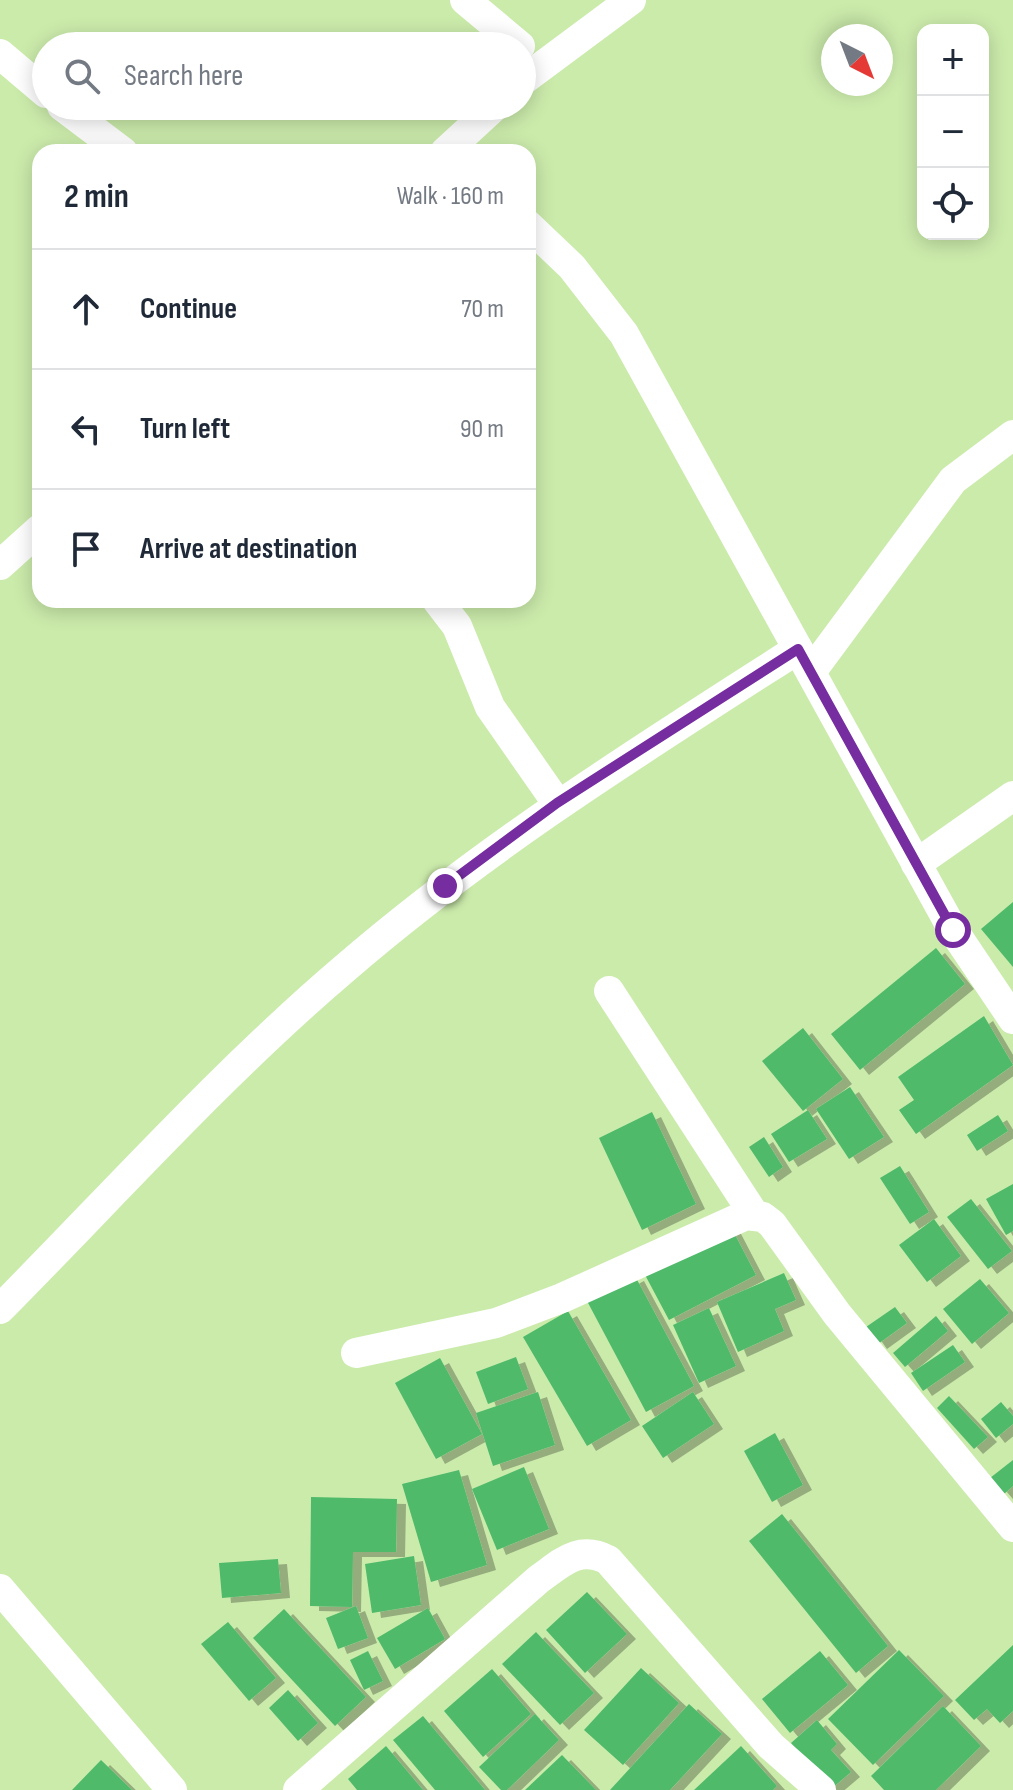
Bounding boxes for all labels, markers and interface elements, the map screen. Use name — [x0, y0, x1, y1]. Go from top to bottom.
north arrow — [821, 24, 893, 96]
map controls — [917, 24, 989, 240]
button: + — [917, 24, 989, 96]
search box — [32, 32, 536, 120]
icon: search — [60, 54, 104, 98]
text: Search here — [124, 58, 243, 94]
button: − — [917, 96, 989, 168]
button: locate — [917, 168, 989, 240]
text: 2 min — [64, 176, 129, 217]
text: Walk · 160 m — [397, 181, 504, 212]
icon: ahead — [64, 287, 108, 331]
text: Continue — [140, 291, 237, 327]
text: 70 m — [461, 294, 504, 325]
icon: left — [64, 407, 108, 451]
text: Turn left — [140, 411, 230, 447]
text: 90 m — [460, 414, 504, 445]
icon: arrive — [64, 527, 108, 571]
text: Arrive at destination — [140, 531, 357, 567]
route end — [427, 868, 463, 904]
route start — [935, 912, 971, 948]

